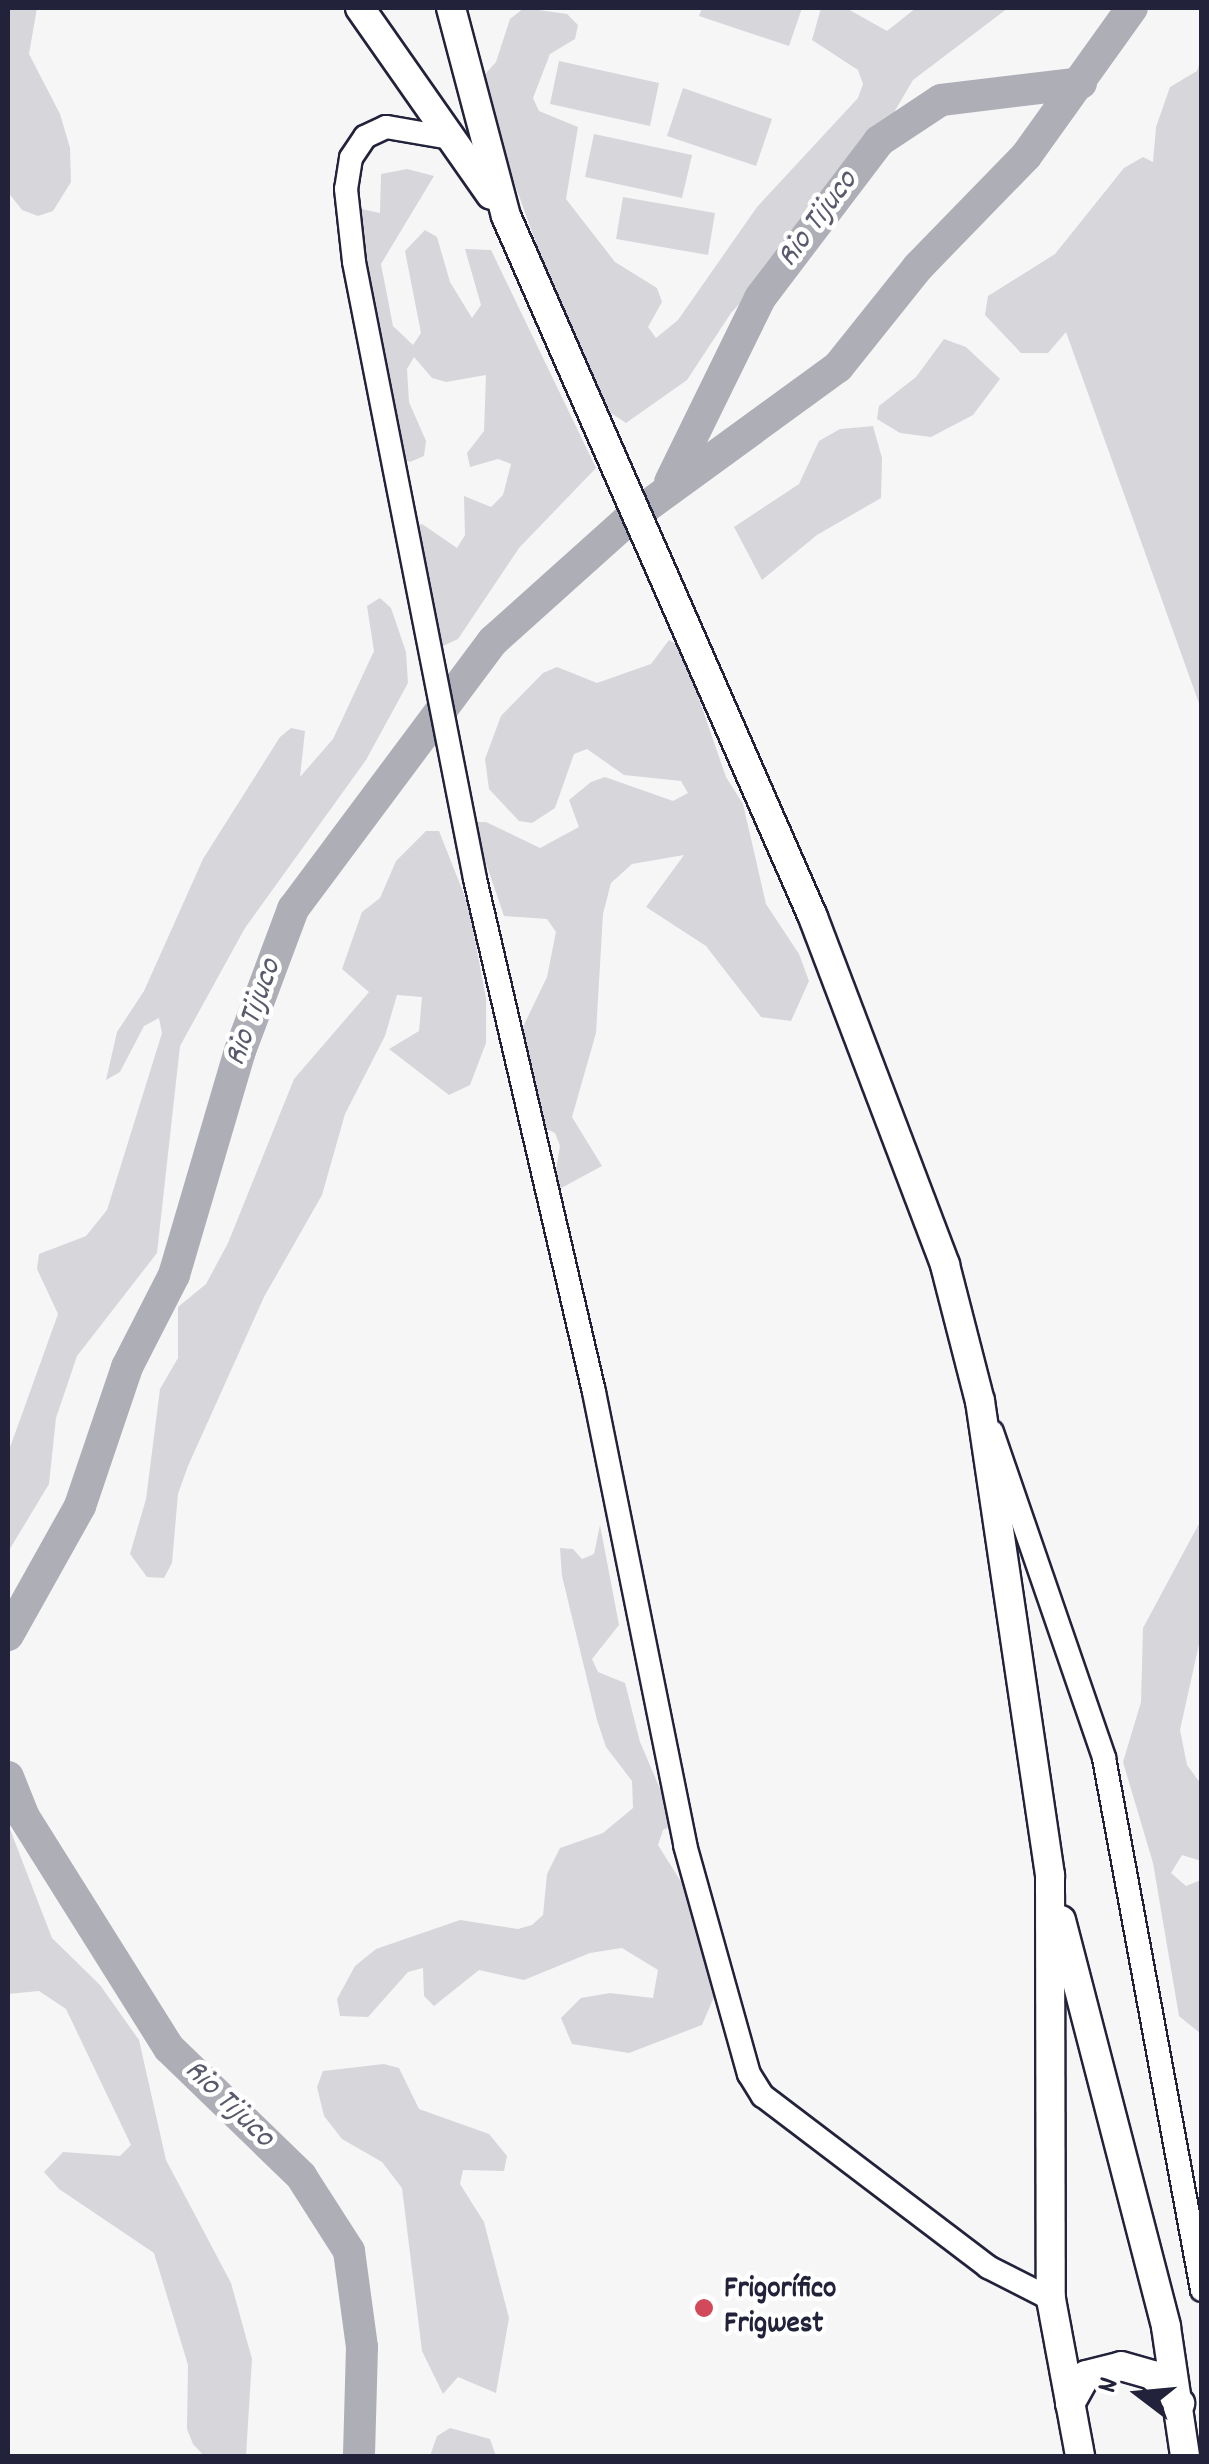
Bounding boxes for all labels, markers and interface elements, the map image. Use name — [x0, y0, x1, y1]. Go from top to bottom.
water label: Rio Tijuco — [770, 164, 868, 276]
water label: Rio Tijuco — [218, 954, 292, 1072]
water label: Rio Tijuco — [175, 2053, 281, 2157]
place label: Frigorífico Frigwest — [724, 2273, 836, 2344]
marker: Frigorífico Frigwest — [693, 2297, 715, 2319]
north arrow — [1089, 2344, 1189, 2444]
text: N — [1089, 2374, 1131, 2398]

